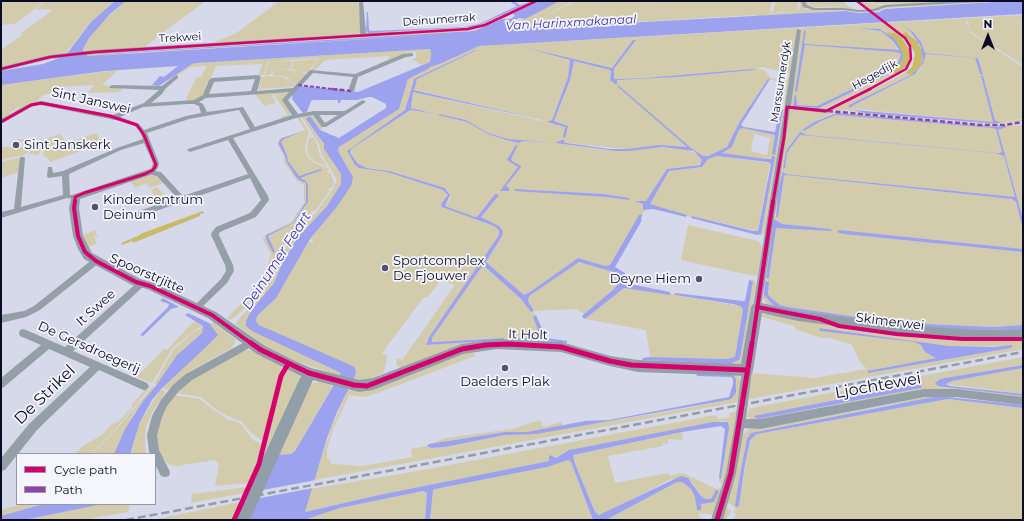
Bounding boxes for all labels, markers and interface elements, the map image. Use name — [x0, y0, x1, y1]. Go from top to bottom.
street label: Deinumerrak — [402, 11, 476, 29]
water label: Van Harinxmakanaal — [505, 12, 637, 34]
north arrow — [968, 16, 1008, 56]
text: N — [984, 17, 992, 31]
street label: Trekwei — [158, 30, 202, 46]
street label: Marssumerdyk — [768, 40, 794, 124]
street label: Hegedijk — [850, 57, 900, 93]
street label: Sint Janswei — [50, 84, 132, 118]
place label: Sint Janskerk — [24, 137, 111, 153]
marker: Sint Janskerk — [11, 140, 21, 150]
place label: Kindercentrum Deinum — [103, 192, 203, 223]
marker: Kindercentrum Deinum — [90, 202, 100, 212]
water label: Deinumer Feart — [239, 209, 315, 313]
street label: Spoorstrjitte — [107, 251, 187, 297]
place label: Sportcomplex De Fjouwer — [393, 253, 484, 284]
marker: Sportcomplex De Fjouwer — [380, 263, 390, 273]
place label: Deyne Hiem — [610, 271, 691, 287]
marker: Deyne Hiem — [694, 274, 704, 284]
street label: It Swee — [73, 286, 119, 330]
street label: Skimerwei — [855, 310, 925, 334]
street label: De Gersdroegerij — [35, 318, 143, 378]
street label: It Holt — [508, 327, 548, 343]
street label: De Strikel — [11, 361, 79, 429]
marker: Daelders Plak — [500, 363, 510, 373]
street label: Ljochtewei — [833, 369, 923, 403]
place label: Daelders Plak — [460, 374, 550, 390]
legend — [16, 453, 156, 505]
text: Cycle path — [54, 462, 117, 477]
text: Path — [54, 482, 83, 497]

